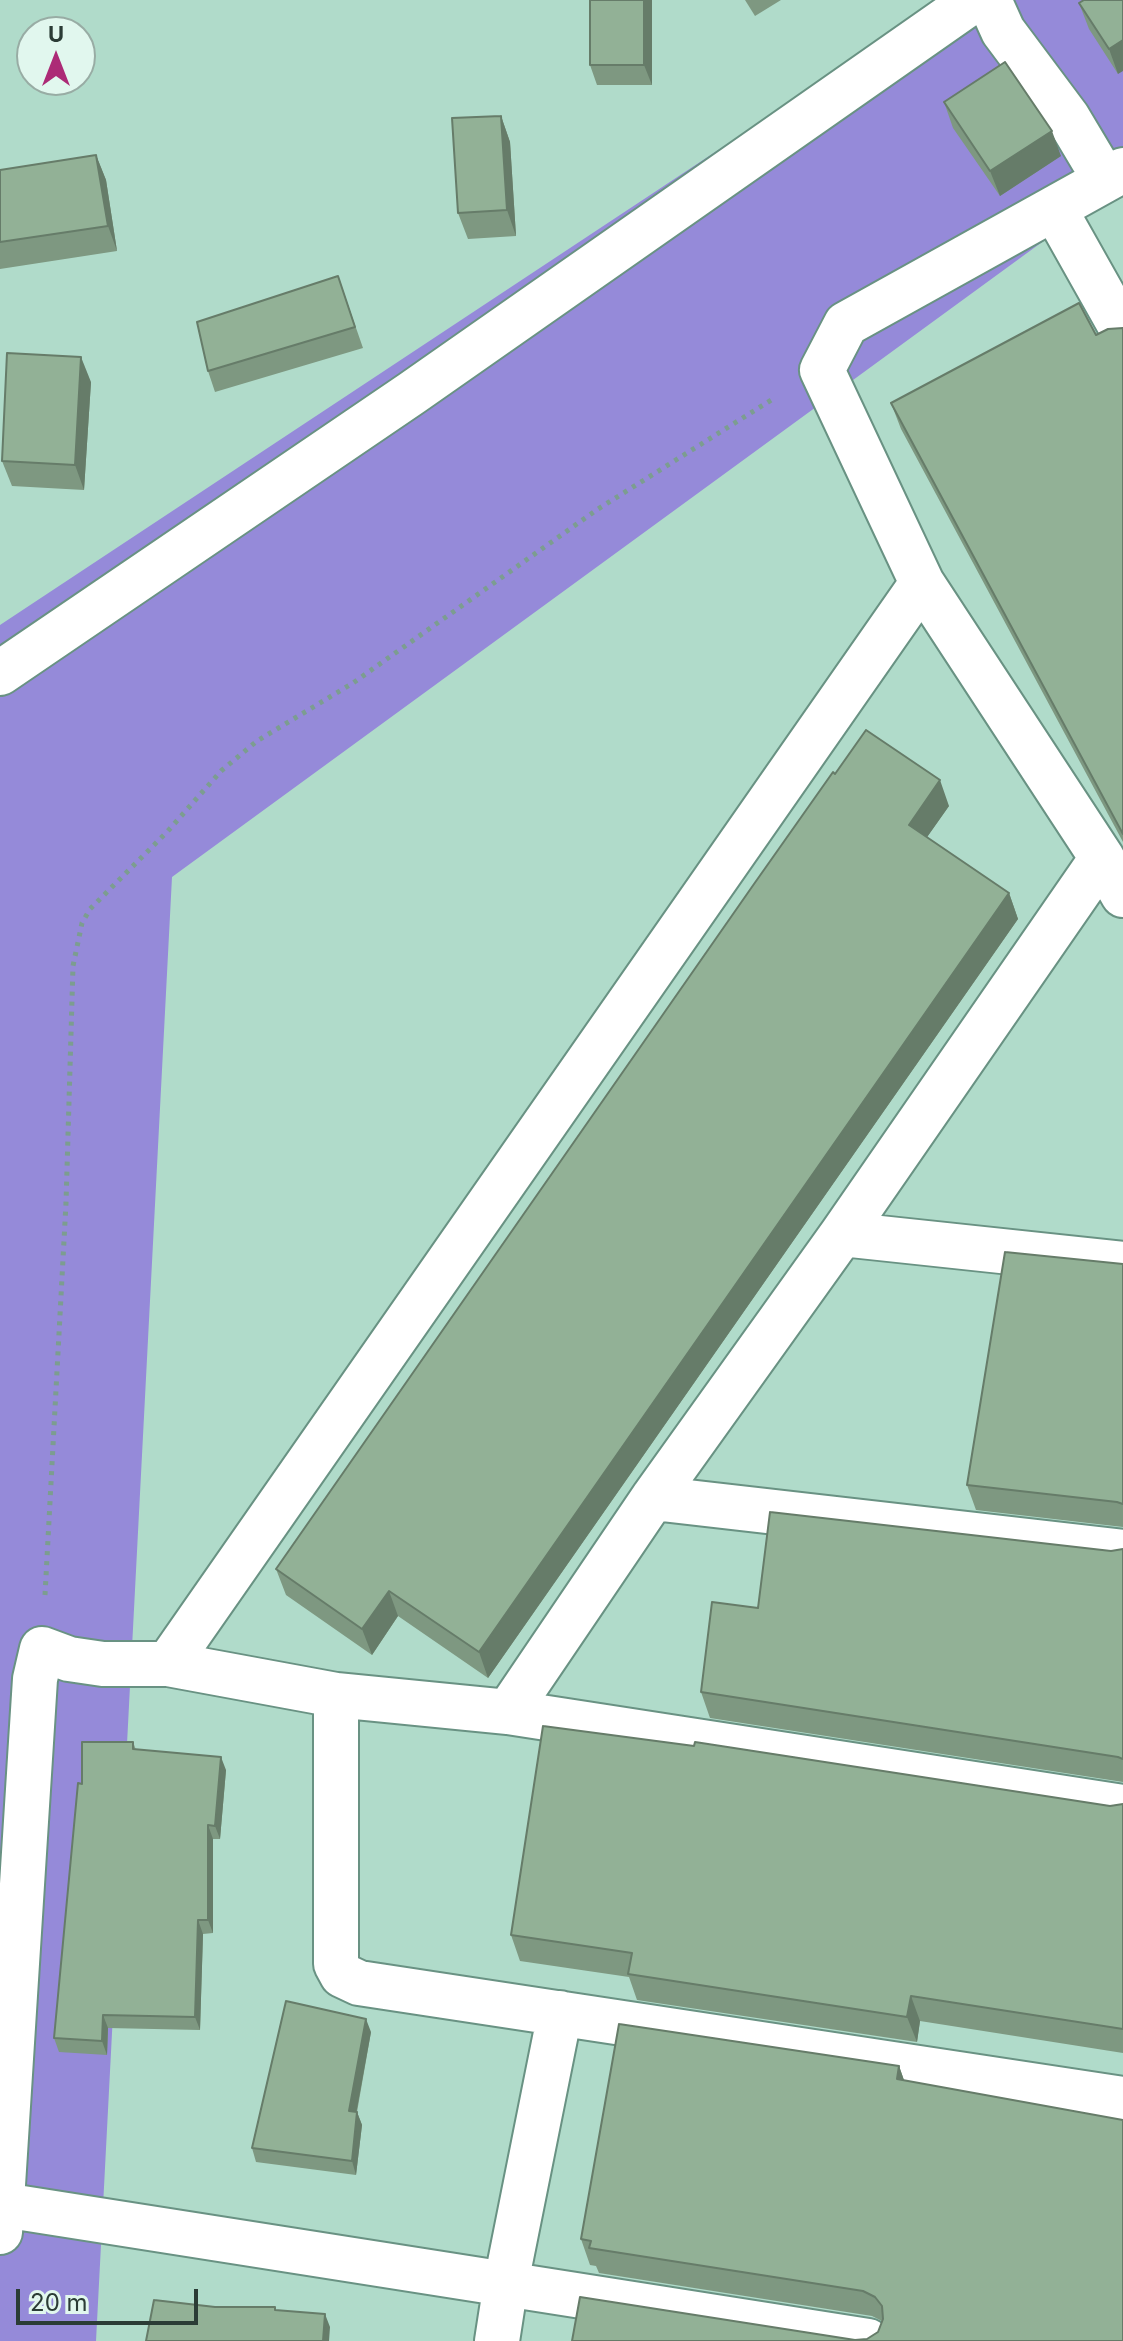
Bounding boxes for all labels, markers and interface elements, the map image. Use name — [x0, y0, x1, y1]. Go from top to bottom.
north arrow — [16, 16, 96, 96]
text: U — [48, 21, 64, 47]
scale bar — [20, 2273, 202, 2323]
text: 20 m — [30, 2288, 88, 2317]

